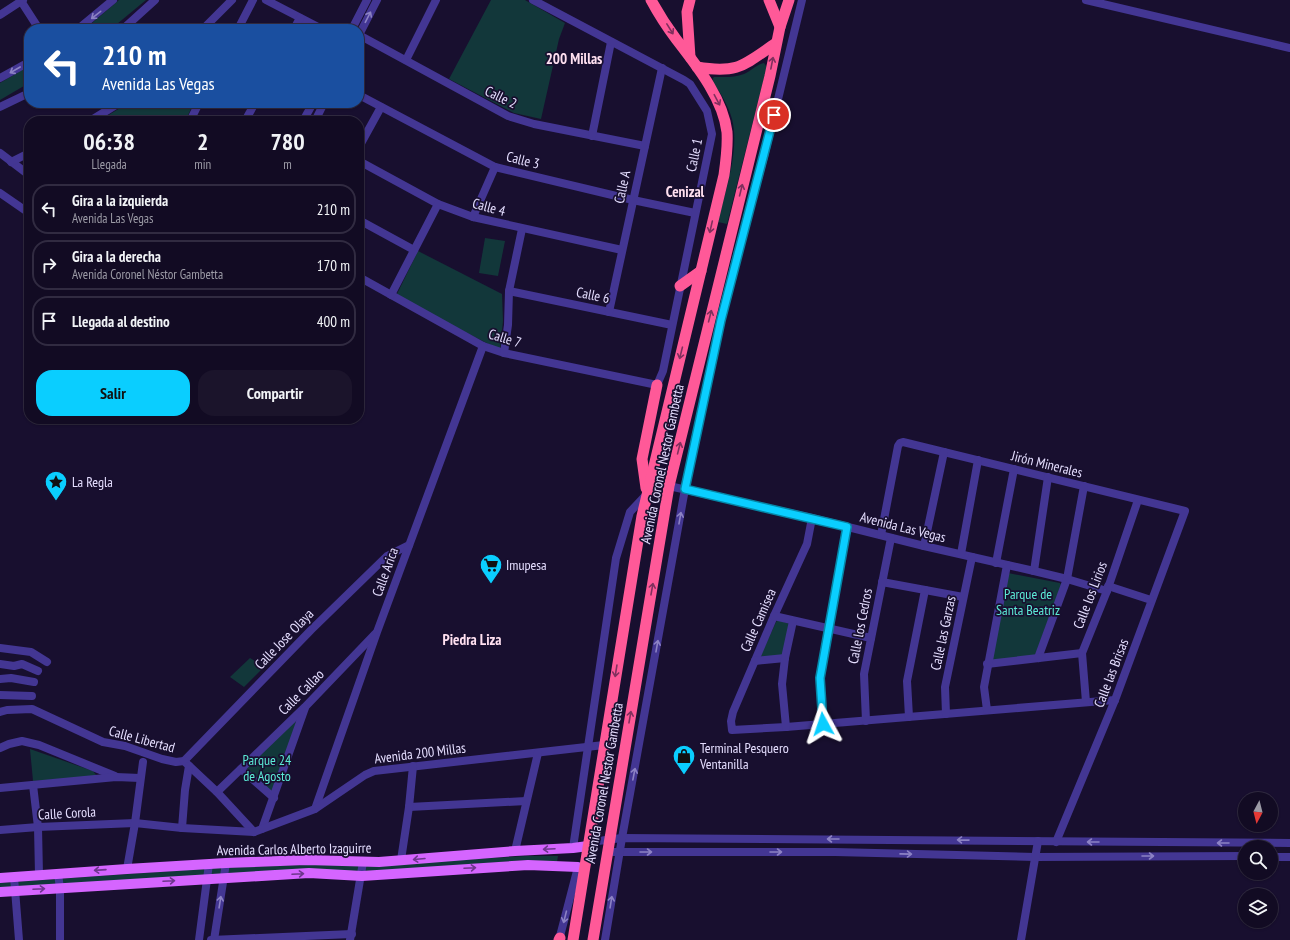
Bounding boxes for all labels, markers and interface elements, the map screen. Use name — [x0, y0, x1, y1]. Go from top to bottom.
one-way arrow — [90, 10, 101, 19]
one-way arrow — [365, 12, 372, 24]
one-way arrow — [666, 23, 674, 35]
text: 210 m — [102, 36, 166, 73]
icon: left — [36, 40, 88, 92]
district label: 200 Millas — [546, 49, 602, 68]
one-way arrow — [769, 57, 777, 70]
one-way arrow — [9, 67, 21, 75]
text: Avenida Las Vegas — [102, 72, 215, 95]
street label: Calle 2 — [482, 82, 520, 112]
one-way arrow — [713, 94, 721, 106]
pin — [757, 98, 791, 132]
icon: arrive — [763, 104, 785, 126]
text: 06:38 — [83, 126, 135, 157]
text: 2 — [197, 126, 208, 157]
text: 780 — [270, 126, 305, 157]
street label: Calle 1 — [682, 137, 706, 173]
street label: Calle 3 — [505, 147, 541, 173]
text: Llegada — [91, 156, 127, 173]
text: min — [194, 156, 211, 173]
text: m — [283, 156, 292, 173]
street label: Calle A — [610, 168, 634, 205]
district label: Cenizal — [666, 182, 705, 201]
one-way arrow — [738, 184, 746, 197]
text: Gira a la izquierda — [72, 191, 168, 210]
street label: Calle 4 — [471, 194, 508, 220]
icon: left — [38, 198, 60, 220]
text: 210 m — [317, 200, 350, 219]
text: Avenida Las Vegas — [72, 210, 153, 227]
one-way arrow — [707, 220, 715, 233]
text: Gira a la derecha — [72, 247, 161, 266]
icon: right — [38, 254, 60, 276]
text: 170 m — [317, 256, 350, 275]
text: Avenida Coronel Néstor Gambetta — [72, 266, 223, 283]
street label: Calle 6 — [575, 283, 611, 307]
icon: arrive — [38, 310, 60, 332]
one-way arrow — [707, 310, 714, 323]
text: Llegada al destino — [72, 312, 170, 331]
text: 400 m — [317, 312, 350, 331]
street label: Calle 7 — [486, 325, 524, 351]
one-way arrow — [677, 346, 684, 359]
button: Salir — [36, 370, 190, 416]
button: Compartir — [198, 370, 352, 416]
street label: Avenida Coronel Nestor Gambetta — [636, 383, 688, 545]
one-way arrow — [675, 441, 683, 454]
street label: Jirón Minerales — [1009, 446, 1085, 482]
place icon: La Regla — [43, 469, 69, 502]
place label: La Regla — [72, 473, 113, 491]
street label: Avenida Las Vegas — [858, 508, 948, 546]
one-way arrow — [676, 512, 684, 525]
street label: Calle Arica — [368, 545, 402, 599]
supermarket icon: Imupesa — [478, 552, 504, 585]
place label: Imupesa — [506, 556, 547, 574]
street label: Calle los Lirios — [1069, 559, 1111, 631]
one-way arrow — [648, 583, 656, 596]
park label: Parque de Santa Beatriz — [996, 585, 1060, 619]
street label: Calle Camisea — [736, 586, 780, 654]
street label: Calle los Cedros — [844, 586, 876, 665]
street label: Calle las Garzas — [926, 594, 960, 672]
street label: Calle Jose Olaya — [251, 605, 317, 673]
district label: Piedra Liza — [443, 630, 501, 649]
street label: Calle las Brisas — [1090, 636, 1132, 710]
one-way arrow — [653, 639, 661, 652]
one-way arrow — [612, 664, 620, 677]
street label: Calle Callao — [274, 665, 328, 719]
street label: Avenida Coronel Nestor Gambetta — [581, 701, 627, 865]
position arrow — [802, 703, 844, 745]
one-way arrow — [626, 711, 634, 724]
street label: Calle Libertad — [107, 722, 177, 756]
street label: Avenida 200 Millas — [373, 738, 467, 768]
place label: Terminal Pesquero Ventanilla — [699, 739, 789, 773]
shop icon: Terminal Pesquero Ventanilla — [671, 743, 697, 776]
park label: Parque 24 de Agosto — [243, 751, 292, 785]
one-way arrow — [630, 767, 638, 780]
north arrow — [1238, 792, 1278, 832]
map controls — [1238, 792, 1278, 928]
street label: Calle Corola — [38, 802, 96, 824]
one-way arrow — [827, 835, 840, 843]
one-way arrow — [957, 837, 970, 844]
one-way arrow — [1087, 838, 1100, 846]
street label: Avenida Carlos Alberto Izaguirre — [217, 839, 372, 859]
one-way arrow — [1217, 839, 1230, 847]
button: search — [1238, 840, 1278, 880]
one-way arrow — [543, 846, 556, 853]
one-way arrow — [639, 848, 652, 856]
one-way arrow — [769, 848, 782, 856]
one-way arrow — [899, 850, 912, 858]
one-way arrow — [1141, 852, 1154, 860]
one-way arrow — [413, 855, 426, 862]
one-way arrow — [463, 864, 476, 872]
one-way arrow — [94, 867, 107, 874]
one-way arrow — [291, 870, 304, 878]
one-way arrow — [162, 878, 175, 885]
one-way arrow — [32, 886, 45, 893]
button: layers — [1238, 888, 1278, 928]
one-way arrow — [216, 895, 224, 908]
one-way arrow — [607, 895, 615, 908]
one-way arrow — [561, 910, 568, 923]

